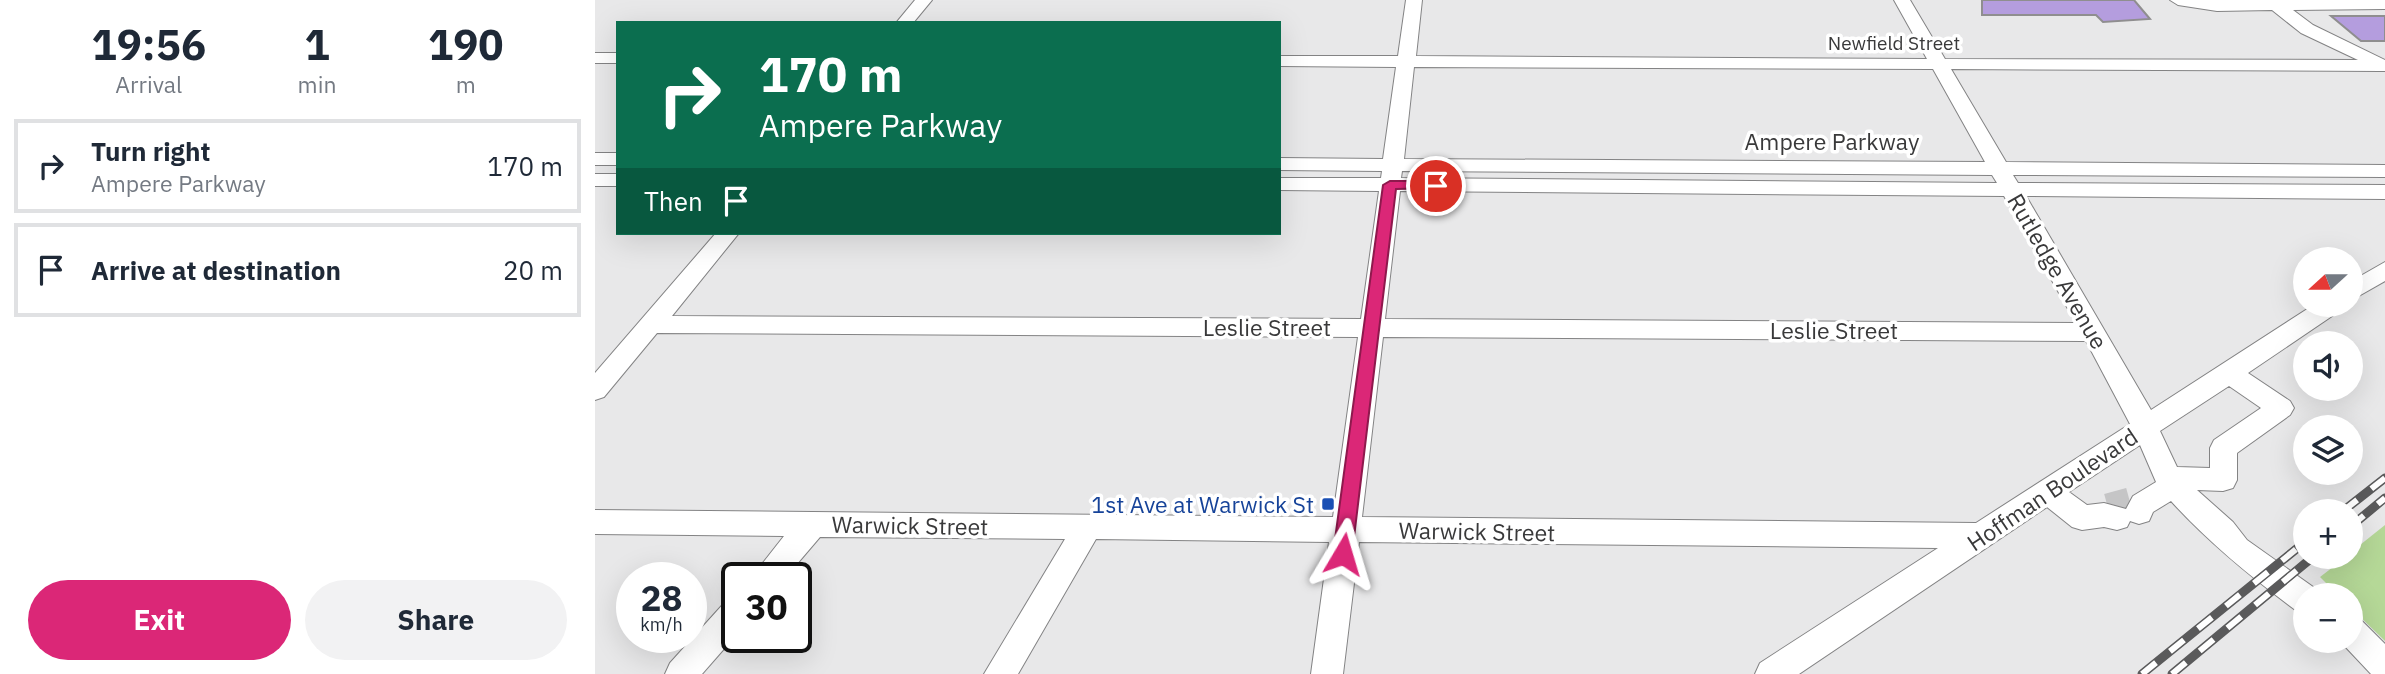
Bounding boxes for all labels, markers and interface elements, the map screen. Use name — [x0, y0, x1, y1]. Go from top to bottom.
text: 19:56 — [91, 17, 206, 72]
text: 1 — [304, 17, 330, 72]
text: 190 — [428, 17, 504, 72]
street label: Newfield Street — [1828, 31, 1960, 55]
text: 170 m — [759, 42, 903, 105]
icon: right — [644, 49, 735, 140]
text: Arrival — [115, 69, 182, 99]
text: min — [298, 69, 336, 99]
text: m — [456, 69, 476, 99]
text: Ampere Parkway — [759, 104, 1002, 146]
street label: Ampere Parkway — [1745, 126, 1920, 156]
text: Turn right — [91, 134, 210, 168]
icon: right — [32, 147, 70, 185]
text: 170 m — [487, 149, 563, 183]
pin — [1406, 156, 1466, 216]
icon: arrive — [1417, 167, 1455, 205]
text: Ampere Parkway — [91, 168, 266, 198]
icon: arrive — [717, 182, 755, 220]
text: Then — [644, 184, 703, 218]
street label: Rutledge Avenue — [2001, 188, 2115, 354]
north arrow — [2293, 247, 2363, 317]
map controls — [2293, 247, 2363, 653]
icon: arrive — [32, 251, 70, 289]
text: Arrive at destination — [91, 253, 341, 287]
text: 20 m — [503, 253, 563, 287]
street label: Leslie Street — [1203, 312, 1331, 342]
street label: Leslie Street — [1770, 315, 1898, 345]
button: sound — [2293, 331, 2363, 401]
button: layers — [2293, 415, 2363, 485]
street label: Hoffman Boulevard — [1961, 421, 2143, 557]
place label: 1st Ave at Warwick St — [1091, 489, 1314, 519]
marker: 1st Ave at Warwick St — [1320, 496, 1336, 512]
button: + — [2293, 499, 2363, 569]
street label: Warwick Street — [831, 509, 989, 541]
street label: Warwick Street — [1398, 515, 1556, 547]
position arrow — [1306, 517, 1380, 591]
speed limit sign: 30 — [721, 562, 812, 653]
text: 28 — [640, 575, 683, 621]
button: Exit — [28, 580, 291, 660]
button: Share — [305, 580, 567, 660]
button: − — [2293, 583, 2363, 653]
text: km/h — [640, 613, 683, 636]

